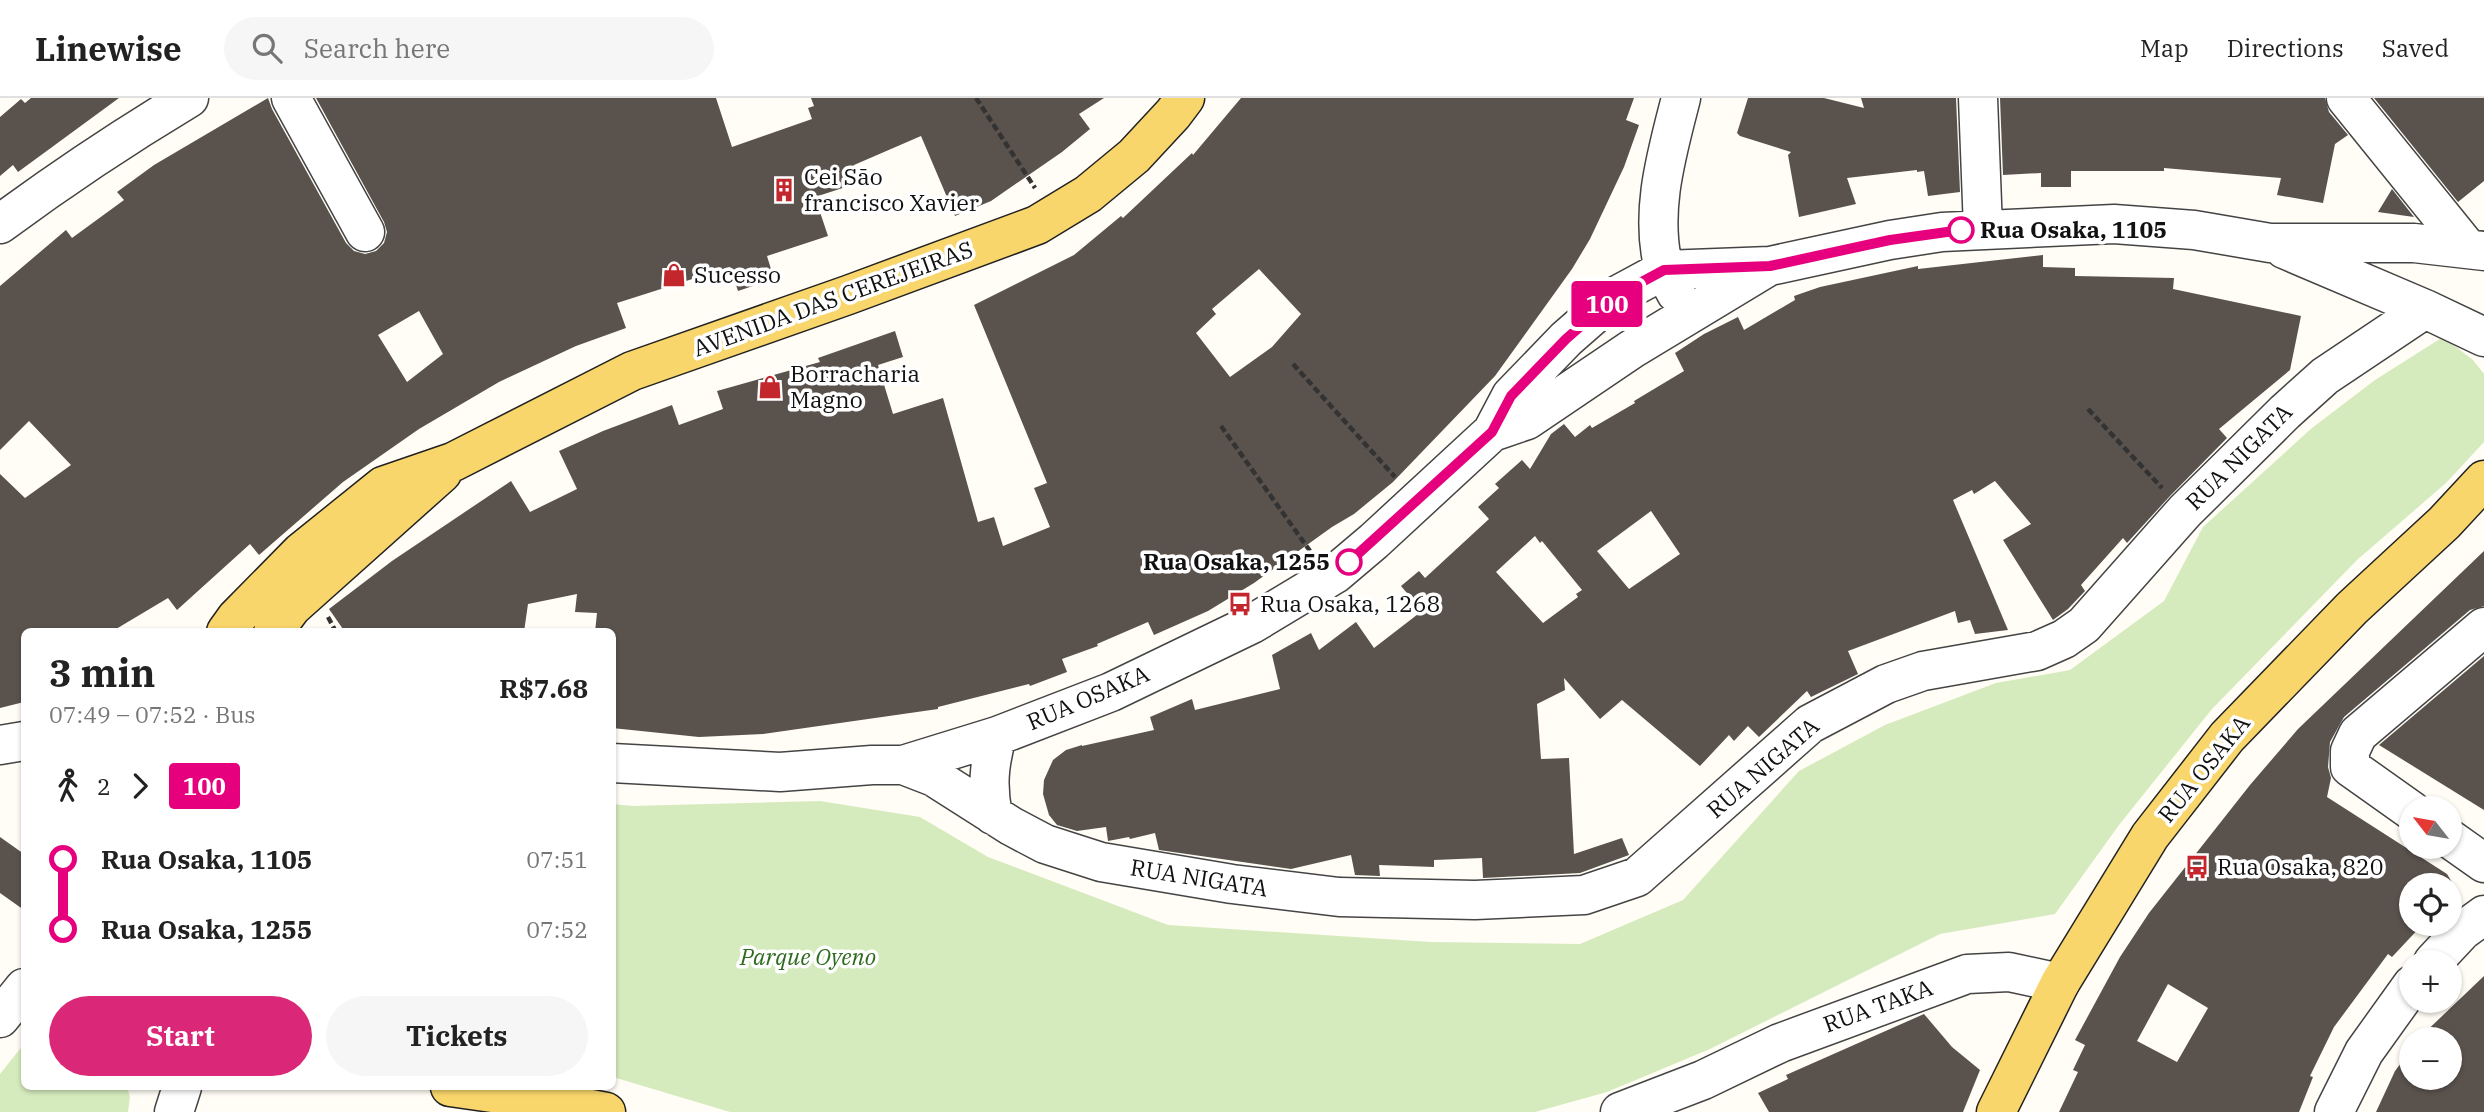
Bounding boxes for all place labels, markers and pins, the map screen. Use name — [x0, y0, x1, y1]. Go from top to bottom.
place label: Cei São francisco Xavier — [804, 161, 979, 217]
building icon: Cei São francisco Xavier — [770, 176, 798, 204]
place label: Rua Osaka, 1105 — [1980, 214, 2167, 244]
marker: Rua Osaka, 1105 — [1948, 217, 1974, 243]
place label: Sucesso — [694, 259, 781, 289]
shop icon: Sucesso — [660, 261, 688, 289]
place label: Borracharia Magno — [790, 358, 920, 414]
shop icon: Borracharia Magno — [756, 373, 784, 401]
place label: Rua Osaka, 1255 — [1143, 546, 1330, 576]
marker: Rua Osaka, 1255 — [1336, 549, 1362, 575]
place label: Rua Osaka, 1268 — [1260, 588, 1440, 618]
bus stop icon: Rua Osaka, 1268 — [1226, 590, 1254, 618]
place label: Rua Osaka, 820 — [2217, 851, 2384, 881]
bus stop icon: Rua Osaka, 820 — [2183, 853, 2211, 881]

